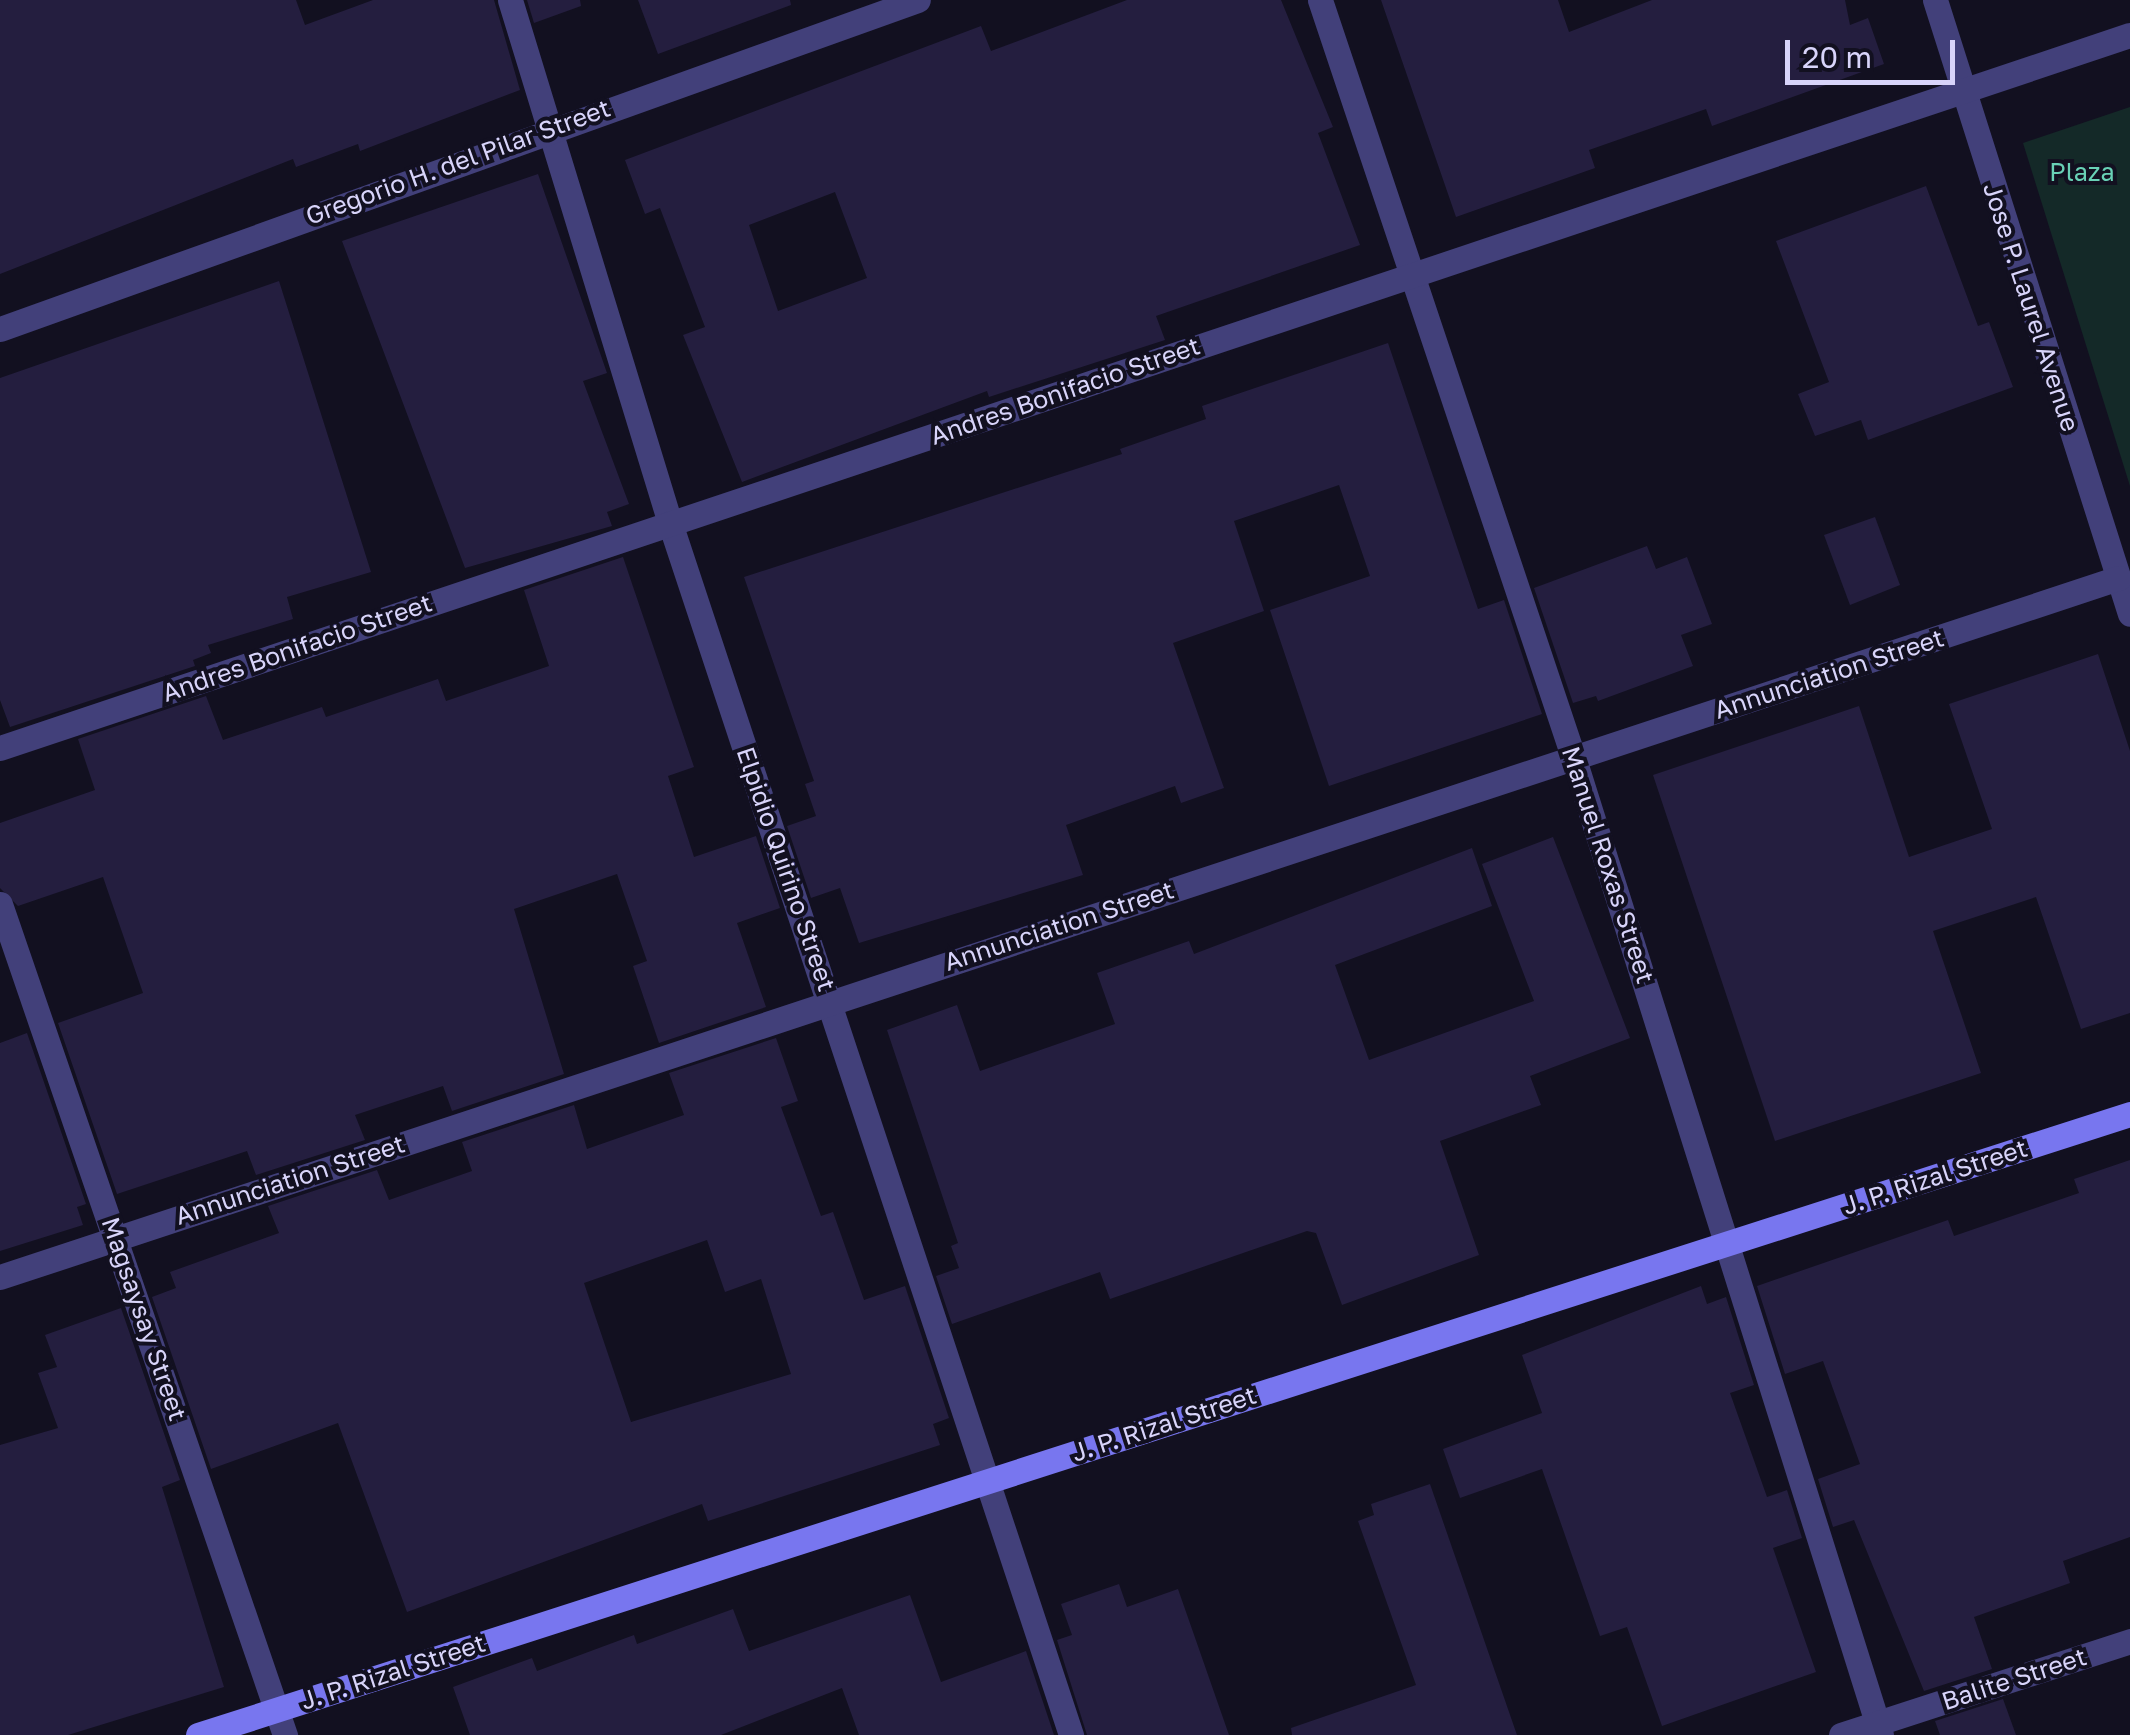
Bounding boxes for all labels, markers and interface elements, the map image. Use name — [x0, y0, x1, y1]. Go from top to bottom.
scale bar — [1790, 20, 1960, 82]
text: 20 m — [1802, 39, 1872, 75]
street label: Gregorio H. del Pilar Street — [302, 93, 614, 231]
park label: Plaza — [2049, 157, 2115, 187]
street label: Jose P. Laurel Avenue — [1977, 179, 2085, 435]
street label: Andres Bonifacio Street — [926, 331, 1204, 451]
street label: Andres Bonifacio Street — [158, 588, 436, 708]
street label: Annunciation Street — [1710, 623, 1948, 725]
street label: Elpidio Quirino Street — [730, 743, 842, 995]
street label: Manuel Roxas Street — [1556, 743, 1660, 987]
street label: Annunciation Street — [940, 875, 1178, 977]
street label: Annunciation Street — [171, 1129, 409, 1231]
street label: J. P. Rizal Street — [1839, 1133, 2031, 1221]
street label: Magsaysay Street — [95, 1213, 193, 1425]
street label: J. P. Rizal Street — [1068, 1380, 1260, 1468]
street label: J. P. Rizal Street — [297, 1628, 489, 1716]
street label: Balite Street — [1938, 1642, 2090, 1716]

